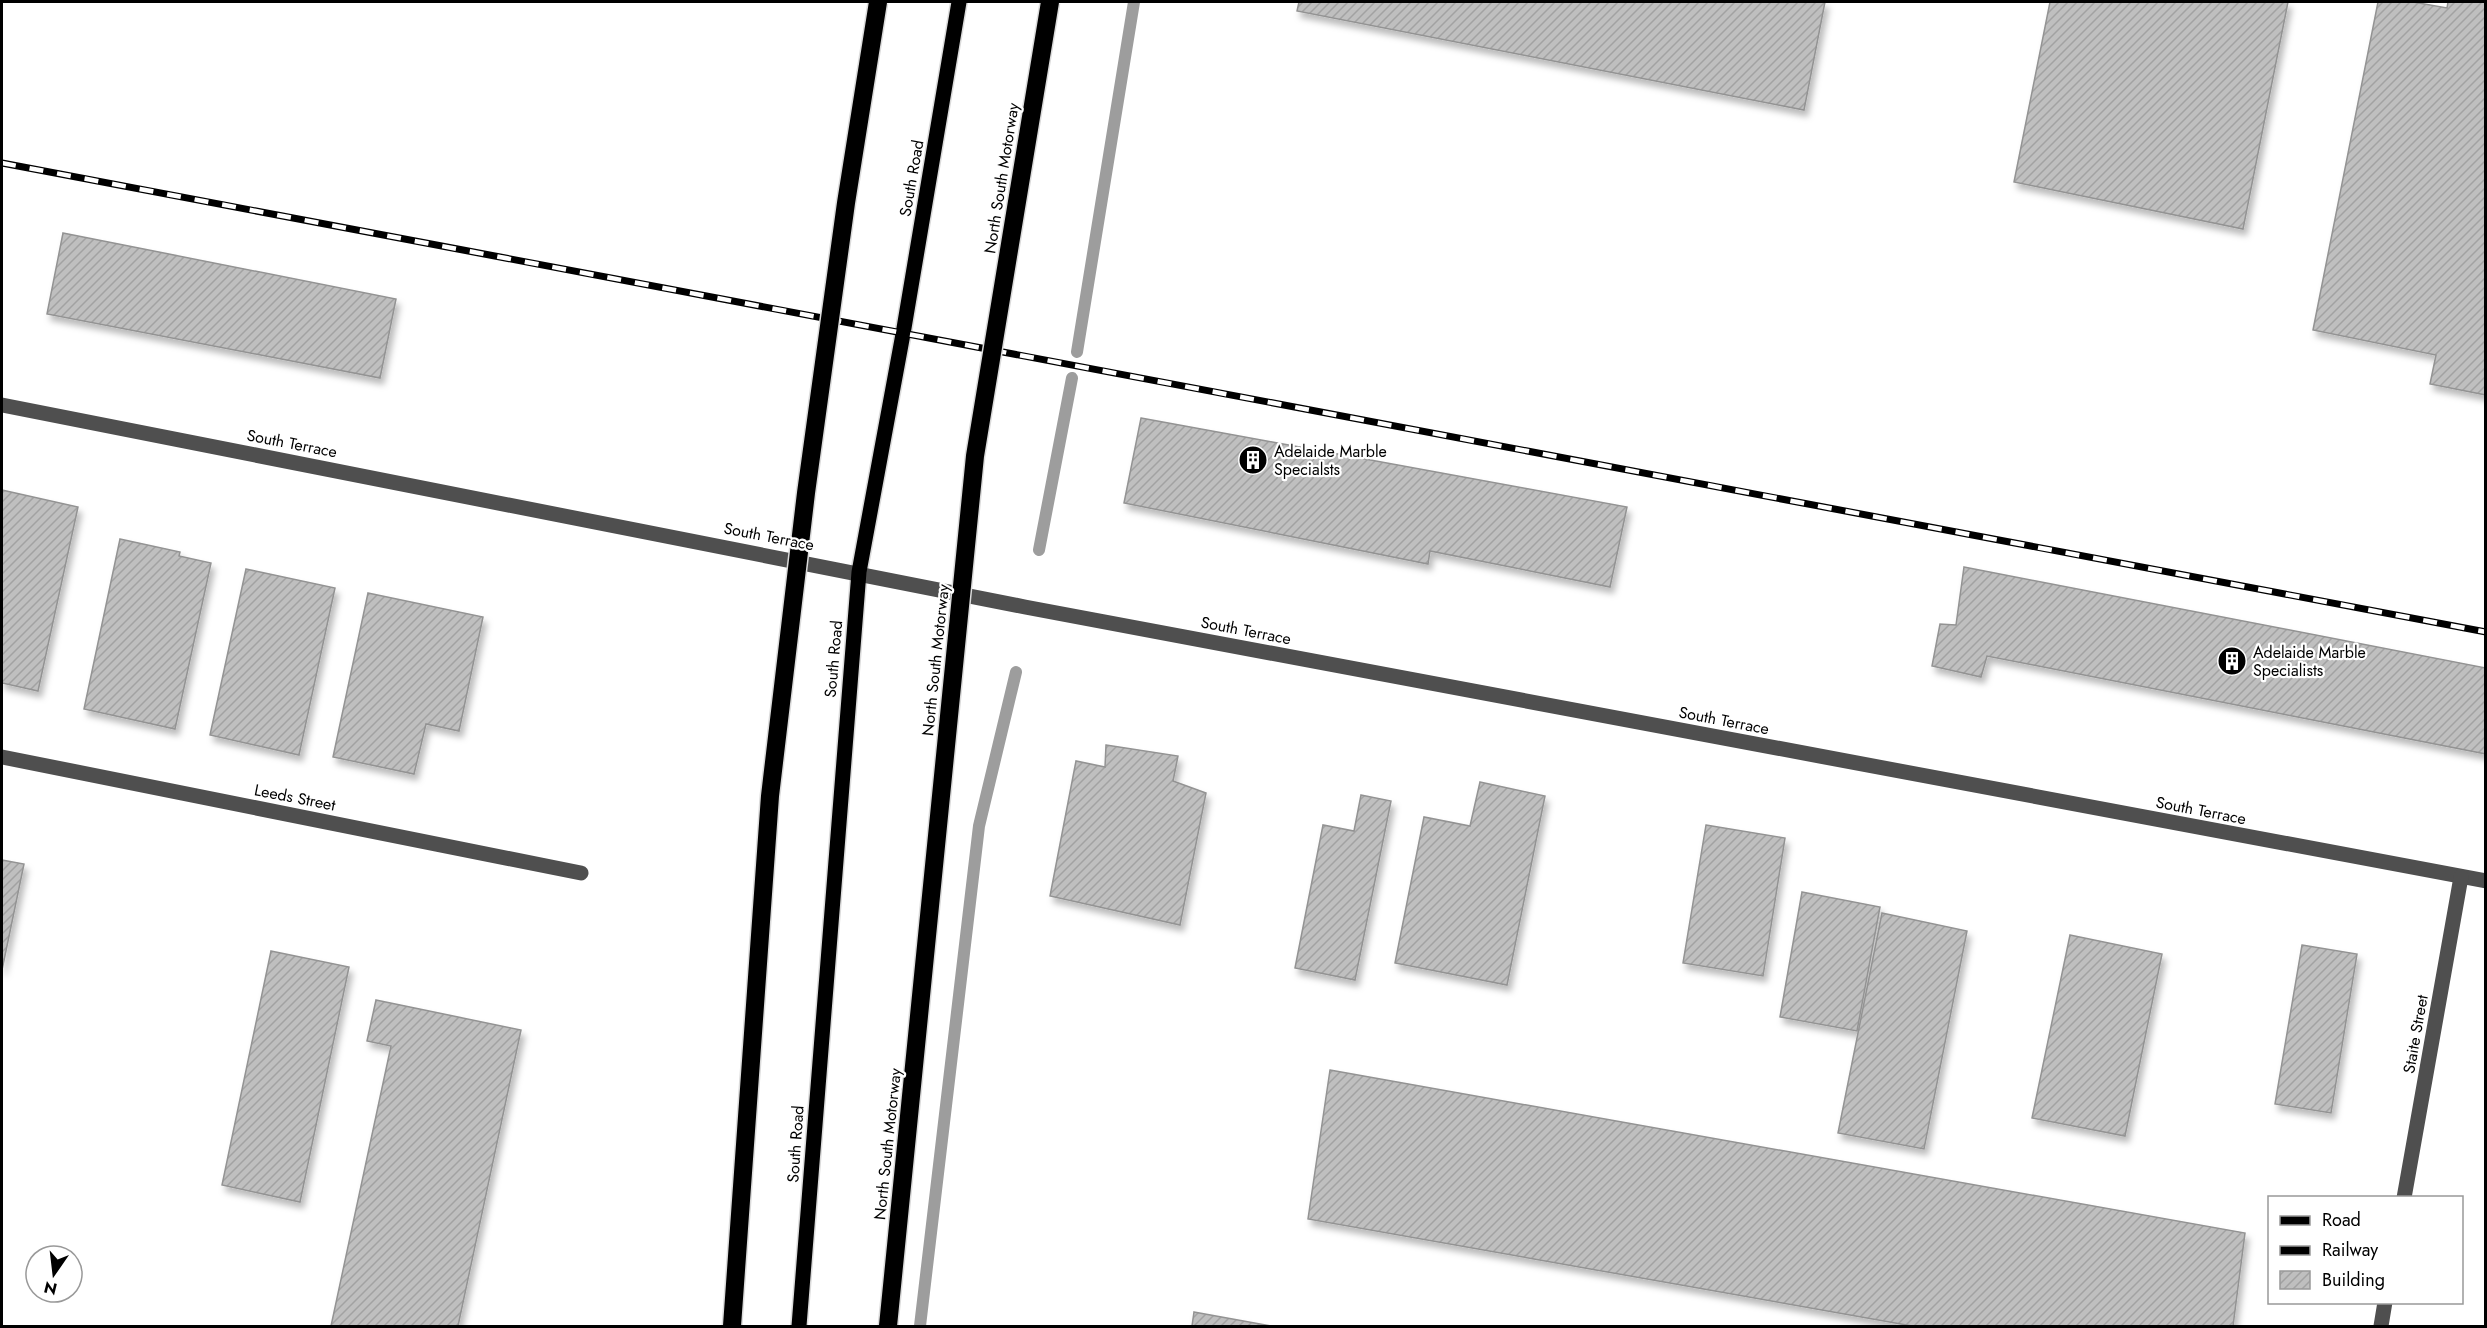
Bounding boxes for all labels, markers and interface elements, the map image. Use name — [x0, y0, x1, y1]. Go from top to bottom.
street label: North South Motorway — [978, 100, 1025, 255]
street label: South Road — [893, 138, 930, 218]
street label: South Terrace — [245, 423, 339, 464]
place label: Adelaide Marble Specialsts — [1274, 440, 1387, 481]
building icon: Adelaide Marble Specialsts — [1237, 444, 1269, 476]
street label: South Terrace — [722, 516, 816, 557]
street label: North South Motorway — [916, 582, 955, 737]
street label: South Terrace — [1199, 610, 1293, 651]
street label: South Road — [819, 619, 848, 699]
place label: Adelaide Marble Specialists — [2253, 641, 2366, 682]
building icon: Adelaide Marble Specialists — [2216, 645, 2248, 677]
street label: South Terrace — [1677, 700, 1771, 741]
street label: Leeds Street — [252, 778, 338, 817]
street label: South Terrace — [2154, 790, 2248, 831]
street label: Staite Street — [2397, 993, 2434, 1075]
street label: North South Motorway — [868, 1066, 907, 1221]
street label: South Road — [781, 1105, 810, 1183]
legend — [2268, 1196, 2463, 1304]
text: Road — [2322, 1207, 2361, 1233]
text: Railway — [2322, 1237, 2378, 1263]
north arrow — [24, 1244, 84, 1304]
text: Building — [2322, 1267, 2385, 1293]
text: N — [42, 1275, 59, 1301]

